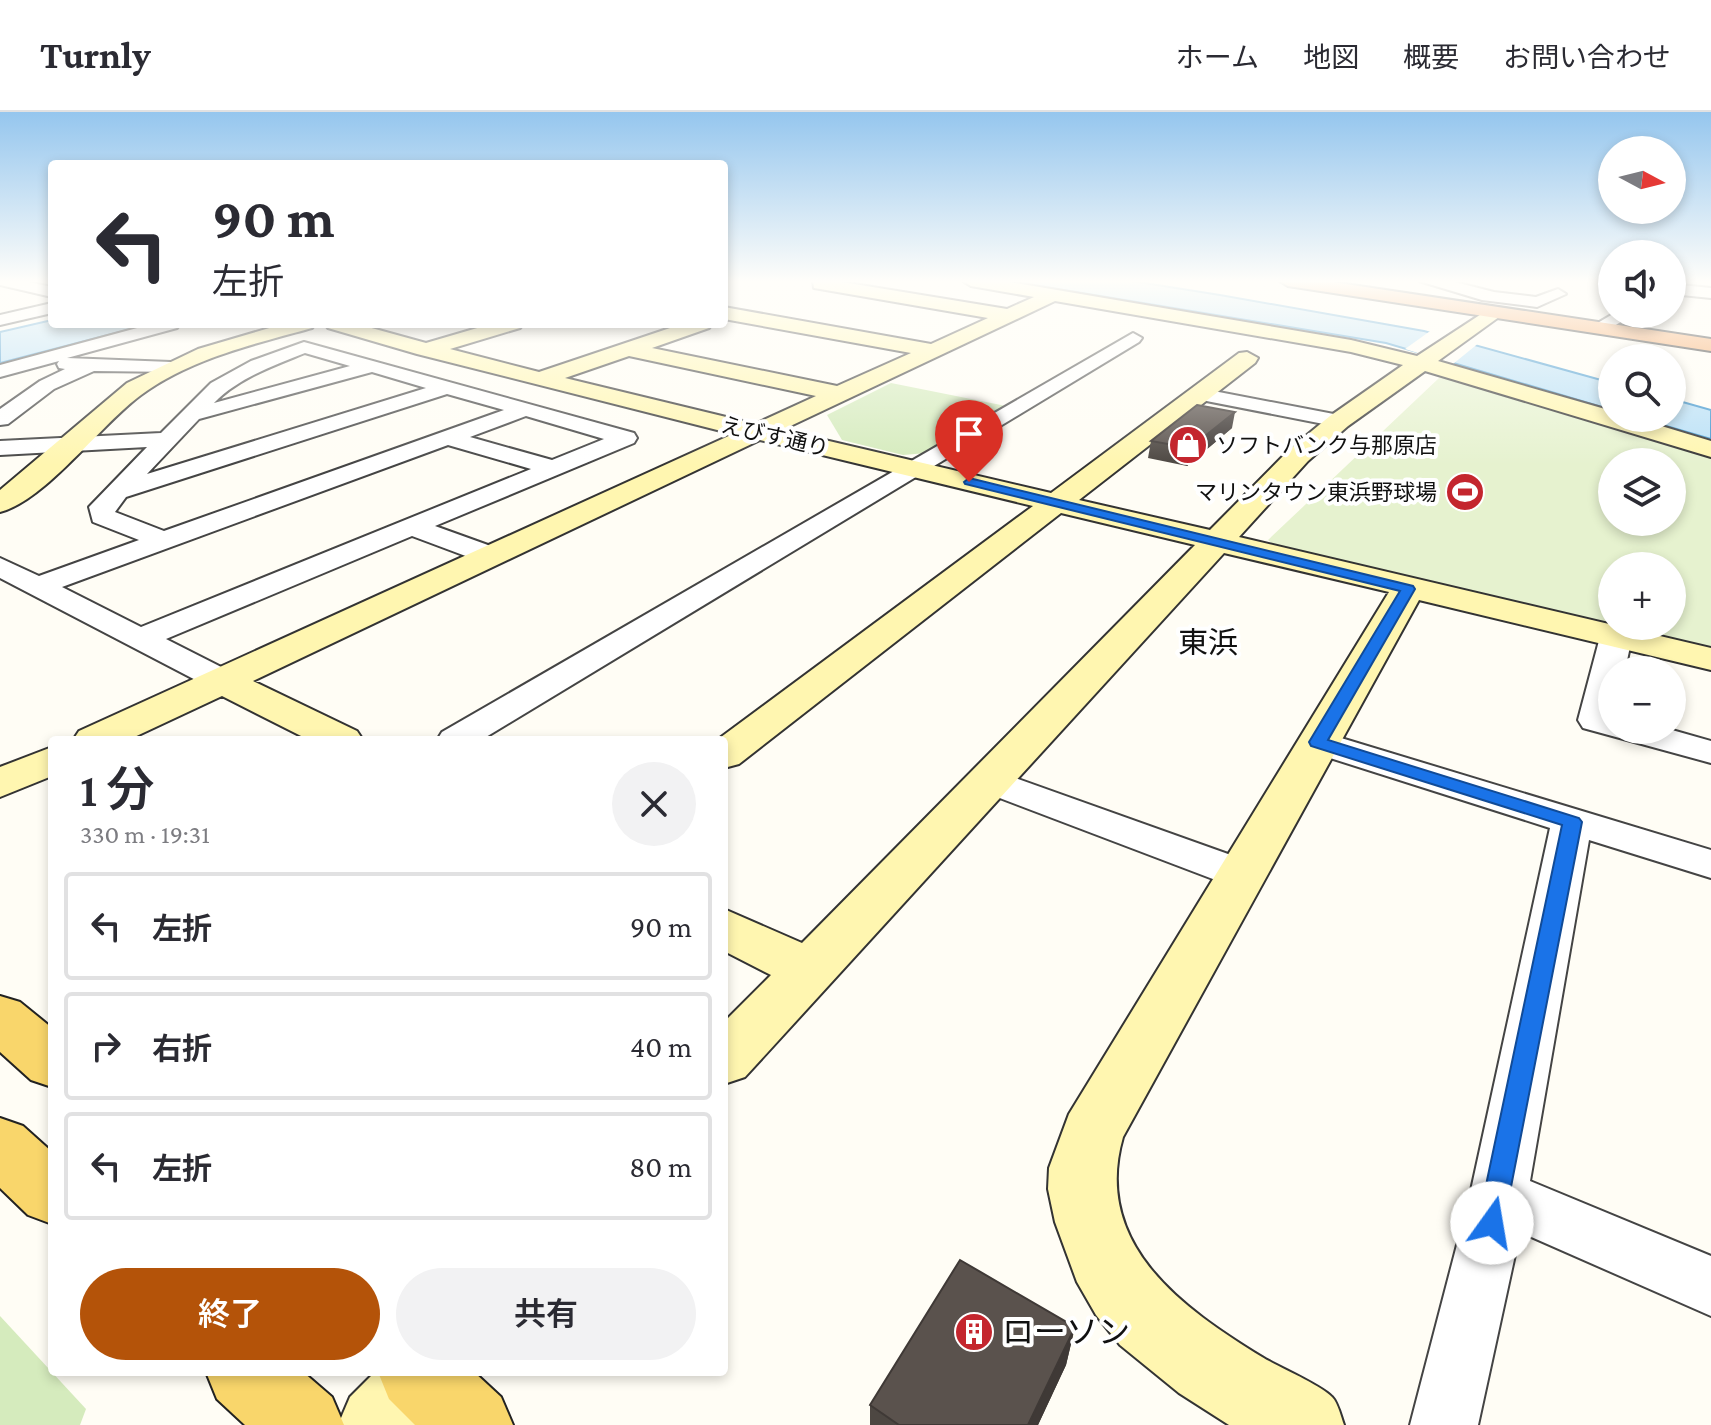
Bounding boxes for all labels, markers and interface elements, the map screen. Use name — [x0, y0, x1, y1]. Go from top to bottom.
text: Turnly — [40, 34, 151, 76]
text: ホーム — [1176, 42, 1259, 73]
text: 地図 — [1303, 42, 1359, 73]
text: 概要 — [1403, 42, 1459, 73]
text: お問い合わせ — [1503, 42, 1671, 73]
north arrow — [1598, 136, 1686, 224]
map controls — [1598, 136, 1686, 744]
text: 90 m — [212, 187, 335, 249]
icon: left — [80, 192, 184, 296]
button: sound — [1598, 240, 1686, 328]
text: 左折 — [212, 262, 284, 302]
button: search — [1598, 344, 1686, 432]
pin — [935, 400, 1003, 482]
street label: えびす通り — [718, 412, 831, 461]
icon: arrive — [947, 412, 991, 456]
shop icon: ソフトバンク与那原店 — [1167, 424, 1209, 466]
place label: ソフトバンク与那原店 — [1216, 433, 1437, 458]
button: layers — [1598, 448, 1686, 536]
sports icon: マリンタウン東浜野球場 — [1444, 471, 1486, 513]
place label: マリンタウン東浜野球場 — [1195, 480, 1437, 505]
button: + — [1598, 552, 1686, 640]
district label: 東浜 — [1178, 626, 1238, 659]
button: − — [1598, 656, 1686, 744]
button: close — [612, 762, 696, 846]
text: 1 分 — [80, 763, 154, 816]
text: 330 m · 19:31 — [80, 820, 210, 849]
icon: left — [84, 904, 128, 948]
text: 90 m — [630, 910, 692, 943]
text: 左折 — [152, 912, 212, 945]
icon: right — [84, 1024, 128, 1068]
text: 40 m — [630, 1030, 692, 1063]
text: 右折 — [152, 1032, 212, 1065]
icon: left — [84, 1144, 128, 1188]
text: 80 m — [629, 1150, 692, 1183]
text: 左折 — [152, 1152, 212, 1185]
position arrow — [1450, 1181, 1534, 1265]
button: 終了 — [80, 1268, 380, 1360]
button: 共有 — [396, 1268, 696, 1360]
building icon: ローソン — [953, 1311, 995, 1353]
place label: ローソン — [1002, 1314, 1130, 1350]

